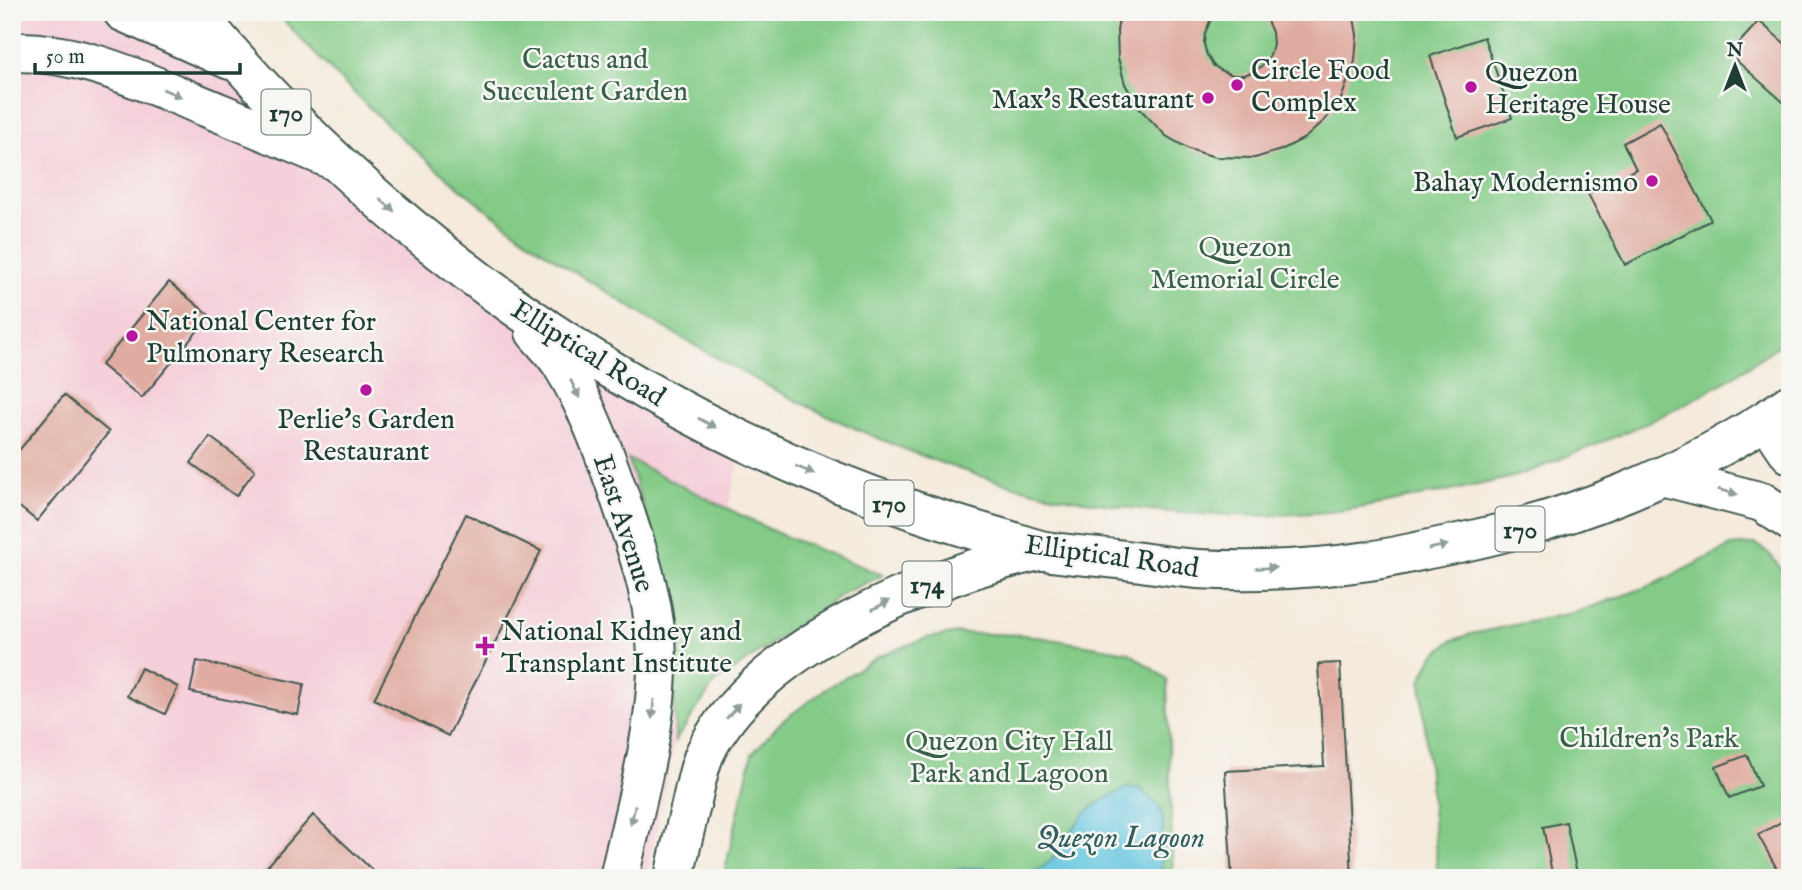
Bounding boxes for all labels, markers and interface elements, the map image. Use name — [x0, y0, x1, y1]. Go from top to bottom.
scale bar — [35, 32, 240, 76]
north arrow — [1700, 32, 1770, 102]
text: N — [1726, 39, 1744, 63]
park label: Cactus and Succulent Garden — [482, 43, 688, 110]
text: 50 m — [46, 44, 85, 71]
place label: Circle Food Complex — [1251, 54, 1390, 121]
place label: Quezon Heritage House — [1485, 56, 1671, 123]
marker: Circle Food Complex — [1229, 77, 1245, 93]
marker: Quezon Heritage House — [1463, 79, 1479, 95]
place label: Max's Restaurant — [992, 83, 1194, 118]
one-way arrow — [162, 87, 182, 99]
road number: 170 — [262, 90, 310, 134]
marker: Max's Restaurant — [1200, 90, 1216, 106]
place label: Bahay Modernismo — [1413, 166, 1638, 201]
marker: Bahay Modernismo — [1644, 173, 1660, 189]
one-way arrow — [378, 197, 395, 212]
park label: Quezon Memorial Circle — [1150, 231, 1340, 298]
street label: Elliptical Road — [504, 293, 671, 415]
place label: National Center for Pulmonary Research — [146, 305, 384, 372]
marker: National Center for Pulmonary Research — [124, 328, 140, 344]
one-way arrow — [569, 379, 580, 399]
marker: Perlie's Garden Restaurant — [358, 382, 374, 398]
place label: Perlie's Garden Restaurant — [277, 403, 455, 470]
one-way arrow — [697, 416, 717, 428]
street label: East Avenue — [584, 451, 661, 597]
one-way arrow — [795, 465, 816, 476]
road number: 170 — [864, 481, 914, 526]
one-way arrow — [1717, 487, 1739, 498]
road number: 170 — [1496, 506, 1544, 552]
street label: Elliptical Road — [1022, 528, 1201, 587]
one-way arrow — [1427, 542, 1449, 553]
road number: 174 — [902, 562, 951, 606]
one-way arrow — [1255, 563, 1277, 574]
one-way arrow — [871, 599, 891, 610]
place label: National Kidney and Transplant Institute — [501, 615, 742, 682]
marker: National Kidney and Transplant Institute — [475, 636, 495, 656]
one-way arrow — [647, 698, 658, 720]
one-way arrow — [725, 703, 740, 720]
park label: Children's Park — [1559, 722, 1740, 757]
park label: Quezon City Hall Park and Lagoon — [905, 725, 1113, 792]
one-way arrow — [627, 804, 638, 826]
water label: Quezon Lagoon — [1037, 820, 1205, 858]

